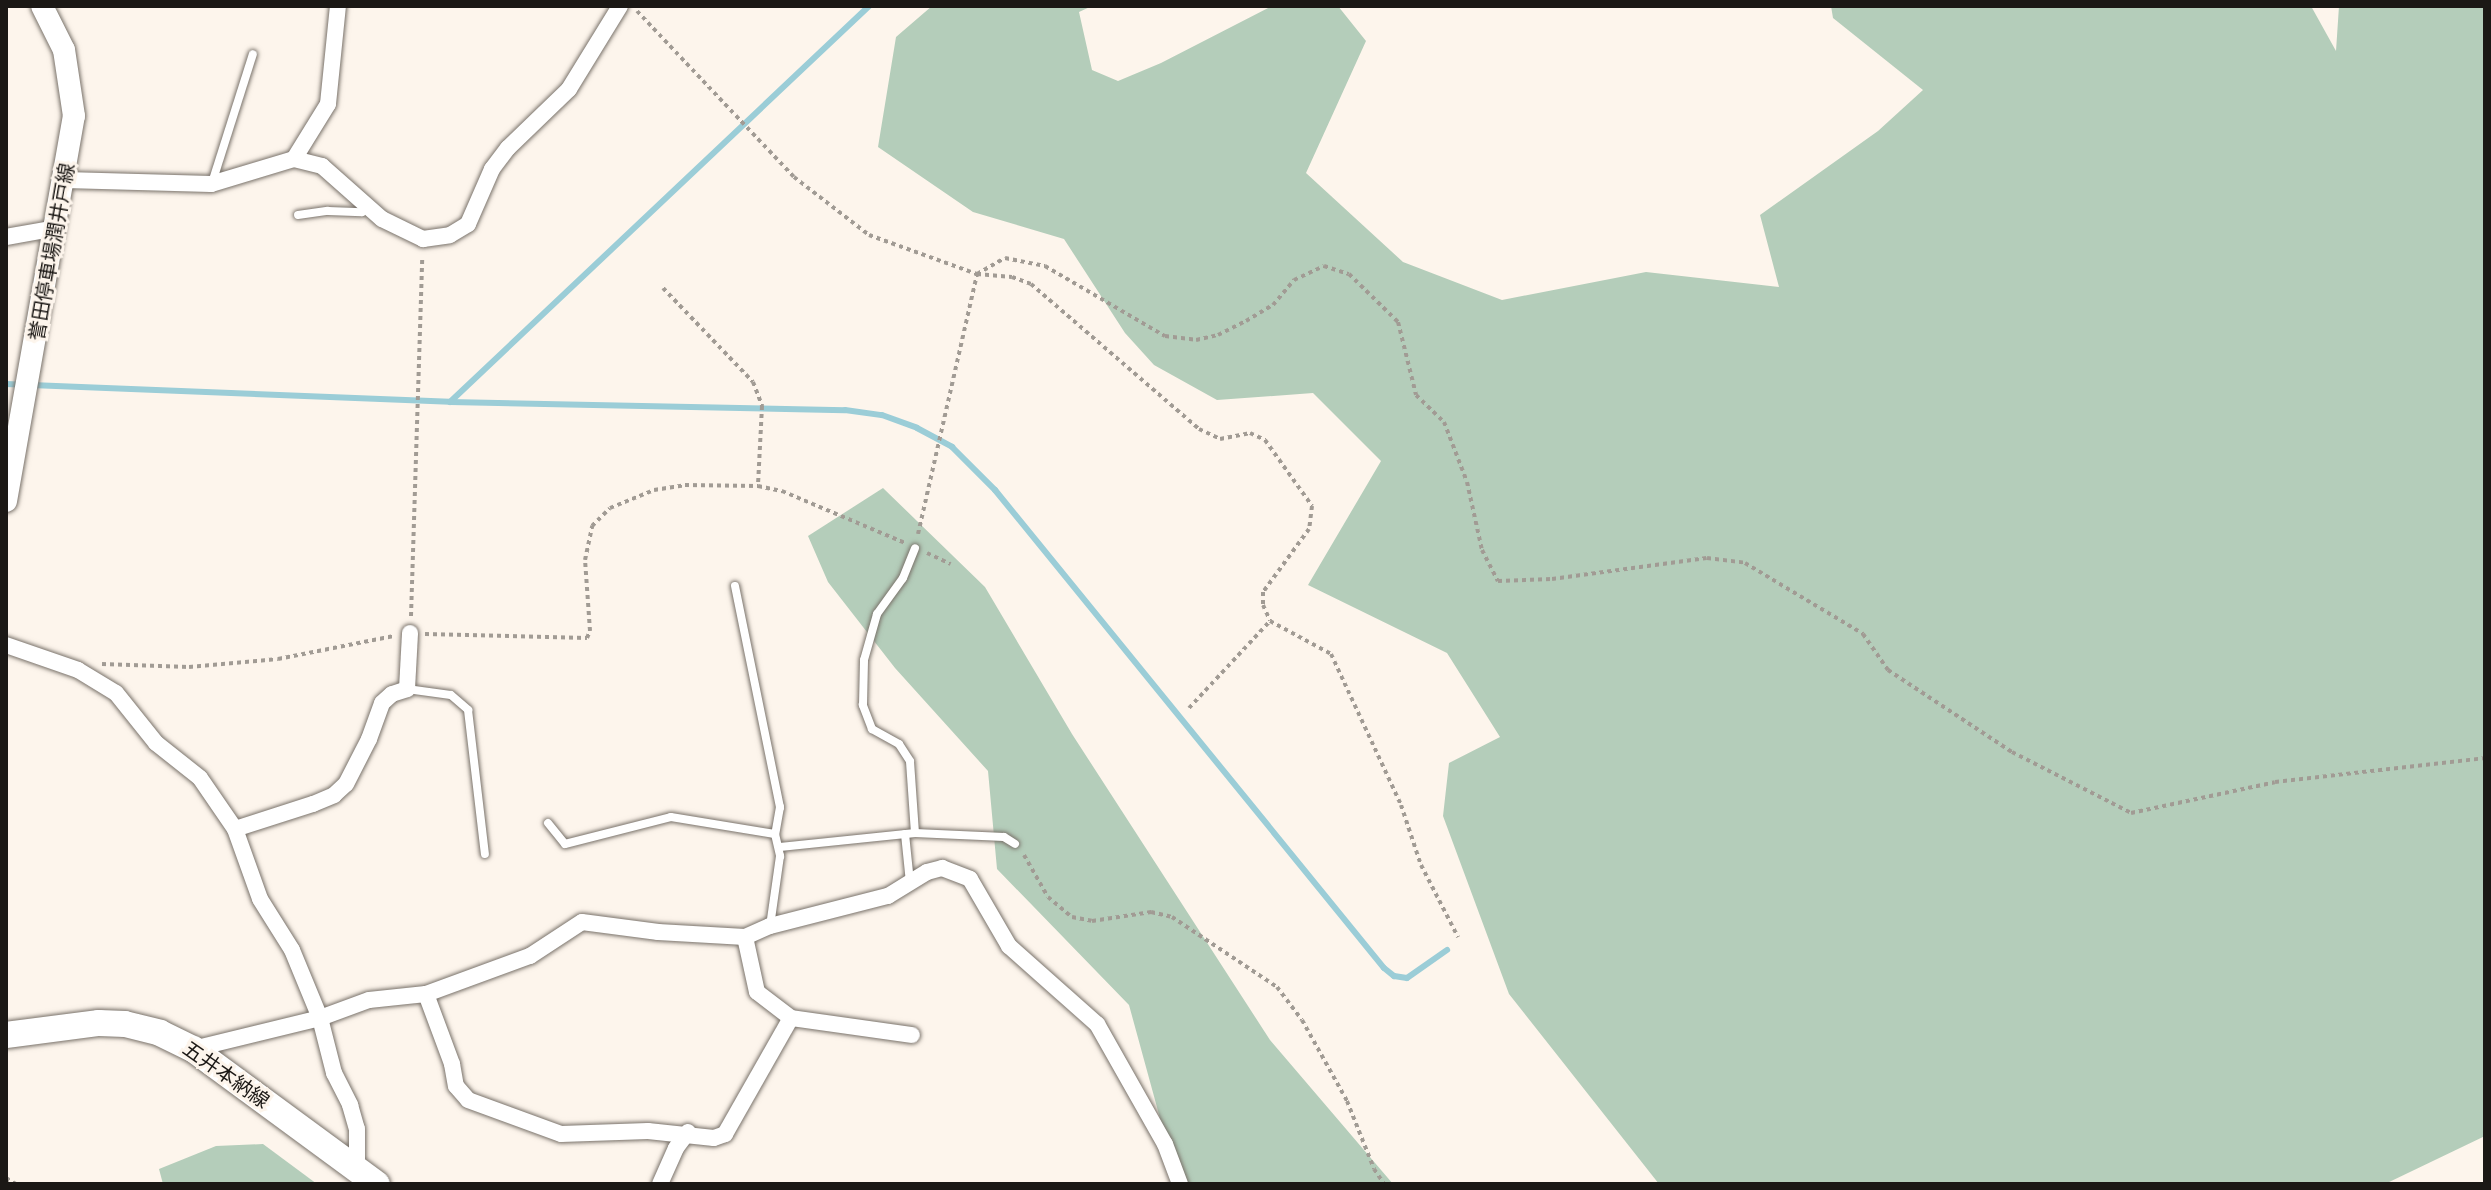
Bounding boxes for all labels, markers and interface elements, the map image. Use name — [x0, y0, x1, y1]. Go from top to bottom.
street label: 誉田停車場潤井戸線 — [25, 161, 79, 343]
street label: 五井本納線 — [178, 1036, 274, 1114]

